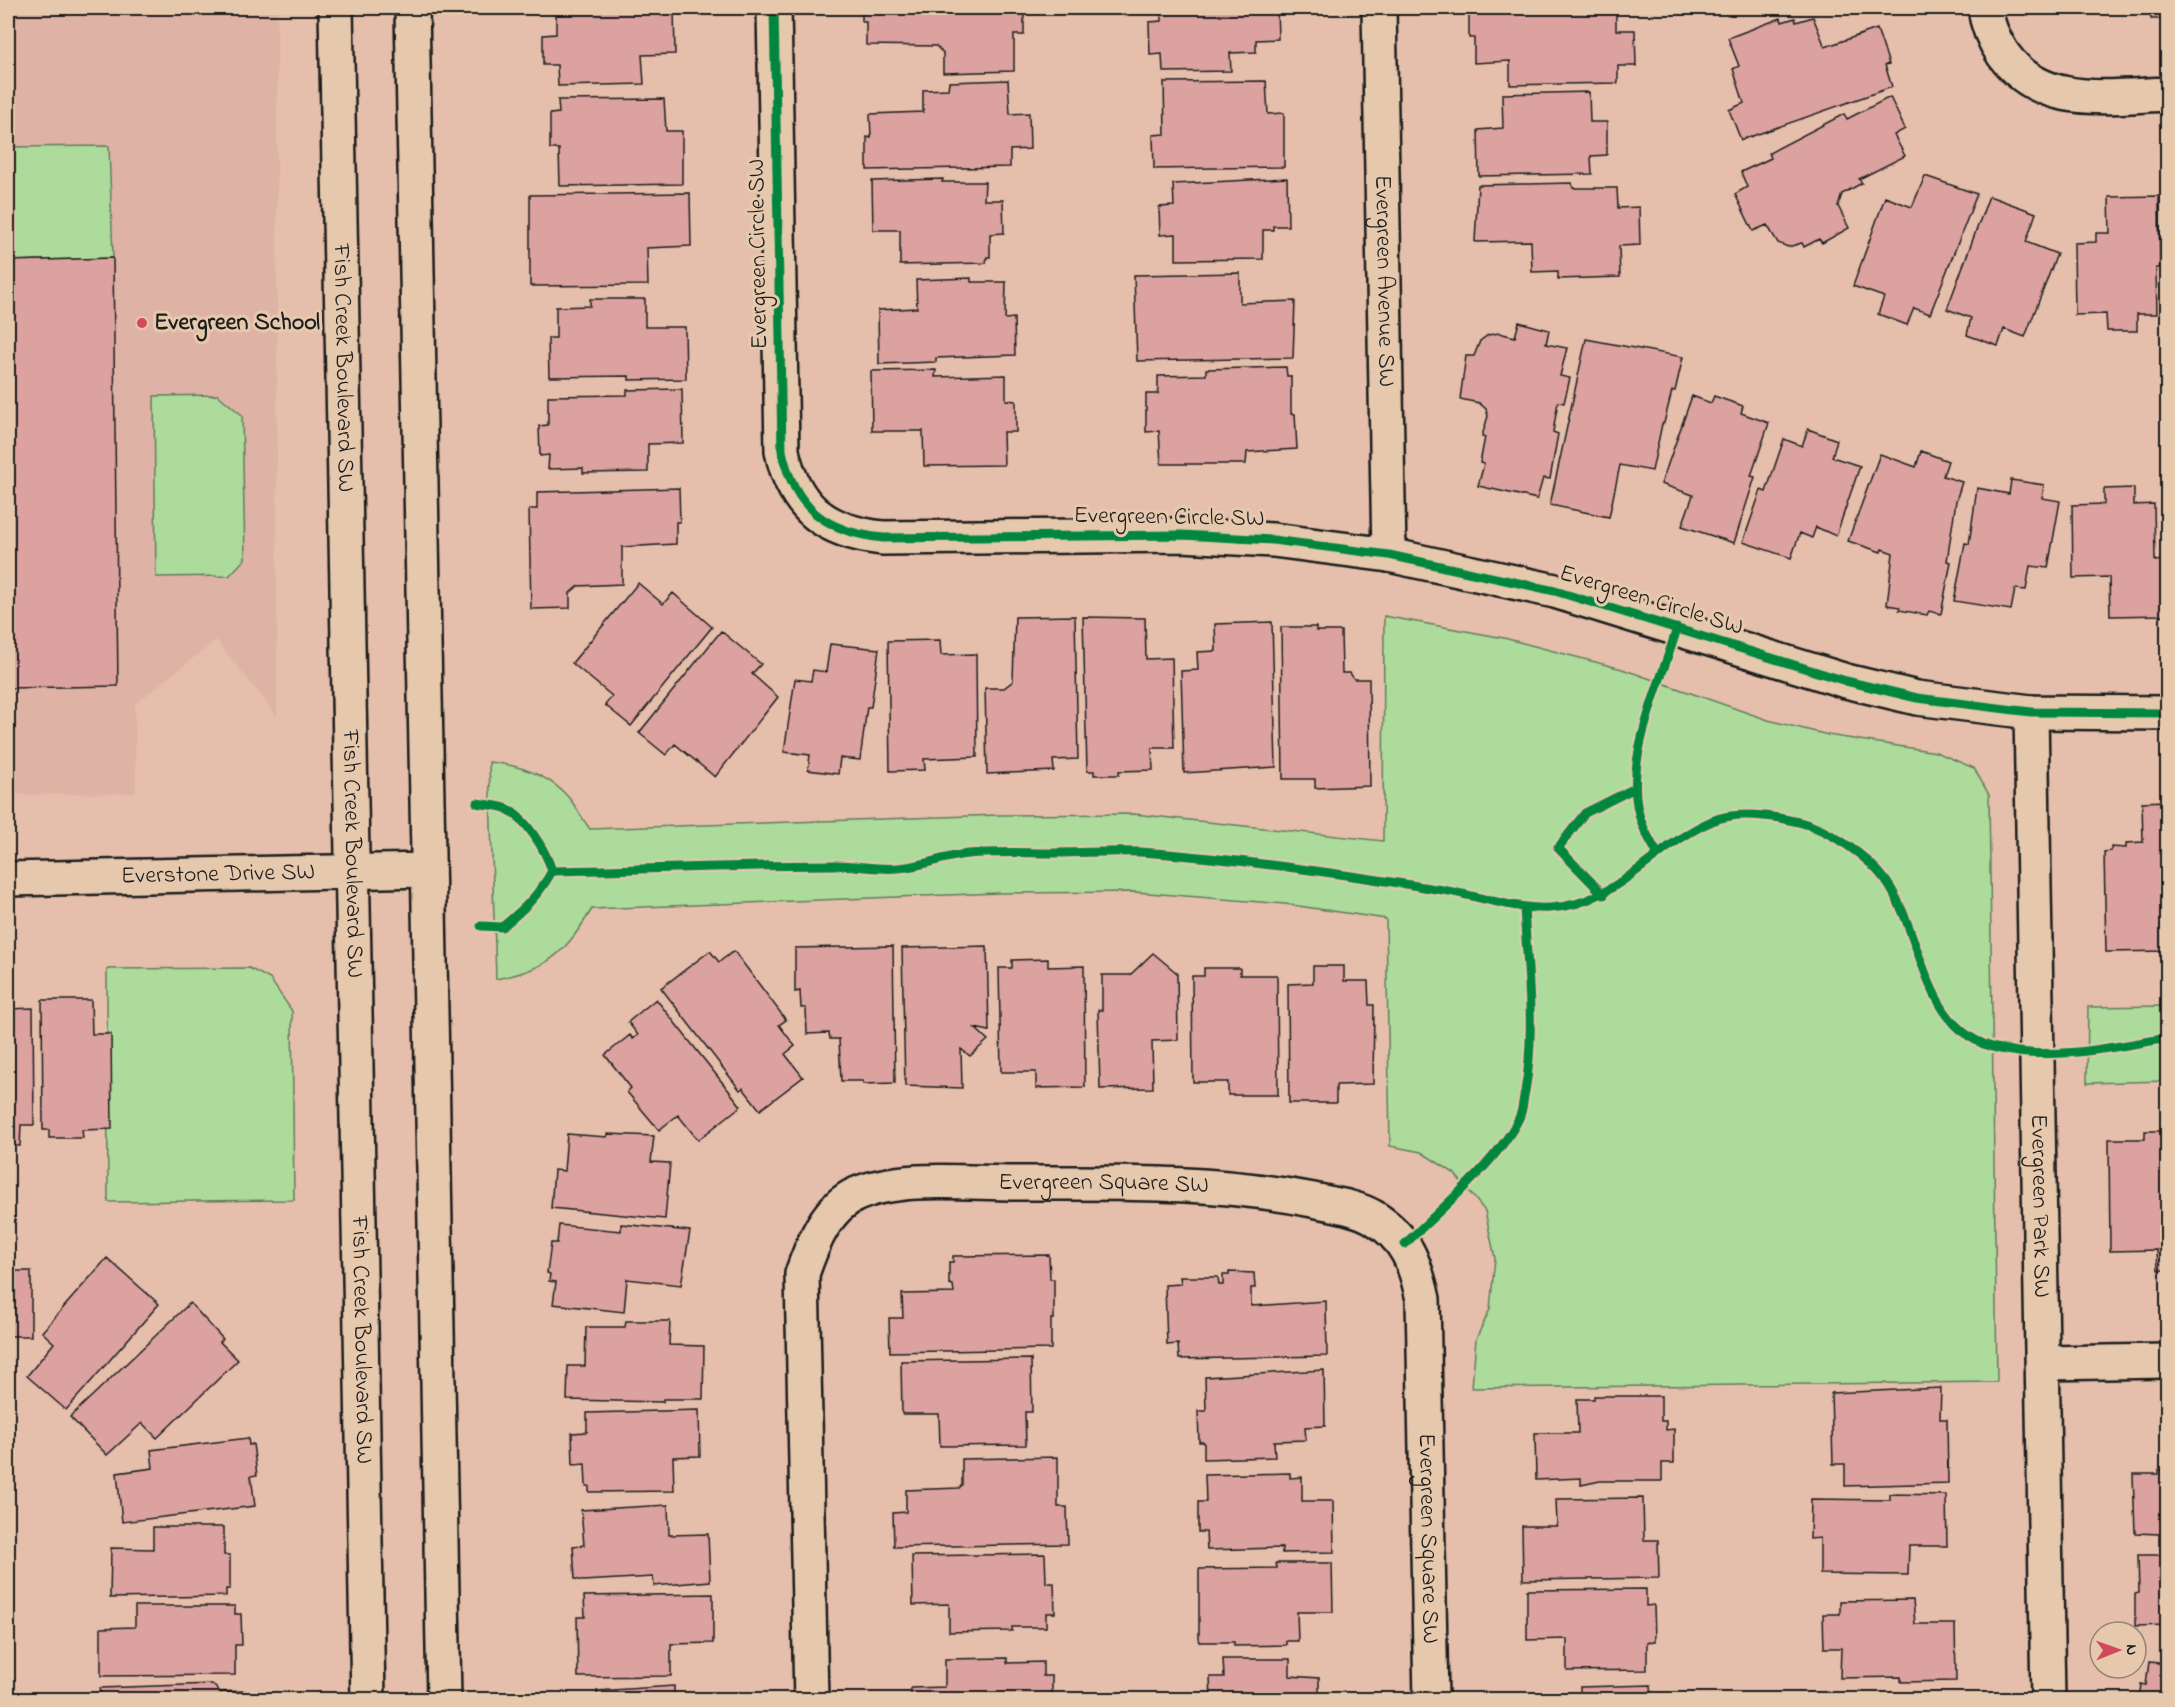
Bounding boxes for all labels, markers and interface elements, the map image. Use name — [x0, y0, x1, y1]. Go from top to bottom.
street label: Evergreen Circle SW — [740, 158, 778, 350]
street label: Evergreen Avenue SW — [1365, 175, 1403, 387]
street label: Fish Creek Boulevard SW — [323, 242, 363, 493]
place label: Evergreen School — [154, 306, 320, 342]
marker: Evergreen School — [135, 316, 149, 330]
street label: Evergreen Circle SW — [1073, 499, 1265, 537]
street label: Evergreen Circle SW — [1555, 556, 1747, 646]
street label: Fish Creek Boulevard SW — [332, 728, 372, 978]
street label: Everstone Drive SW — [120, 855, 315, 894]
street label: Evergreen Park SW — [2020, 1114, 2059, 1298]
street label: Evergreen Square SW — [998, 1165, 1210, 1204]
street label: Fish Creek Boulevard SW — [341, 1214, 381, 1464]
street label: Evergreen Square SW — [1408, 1433, 1447, 1644]
north arrow — [2088, 1620, 2148, 1680]
text: N — [2119, 1644, 2143, 1656]

